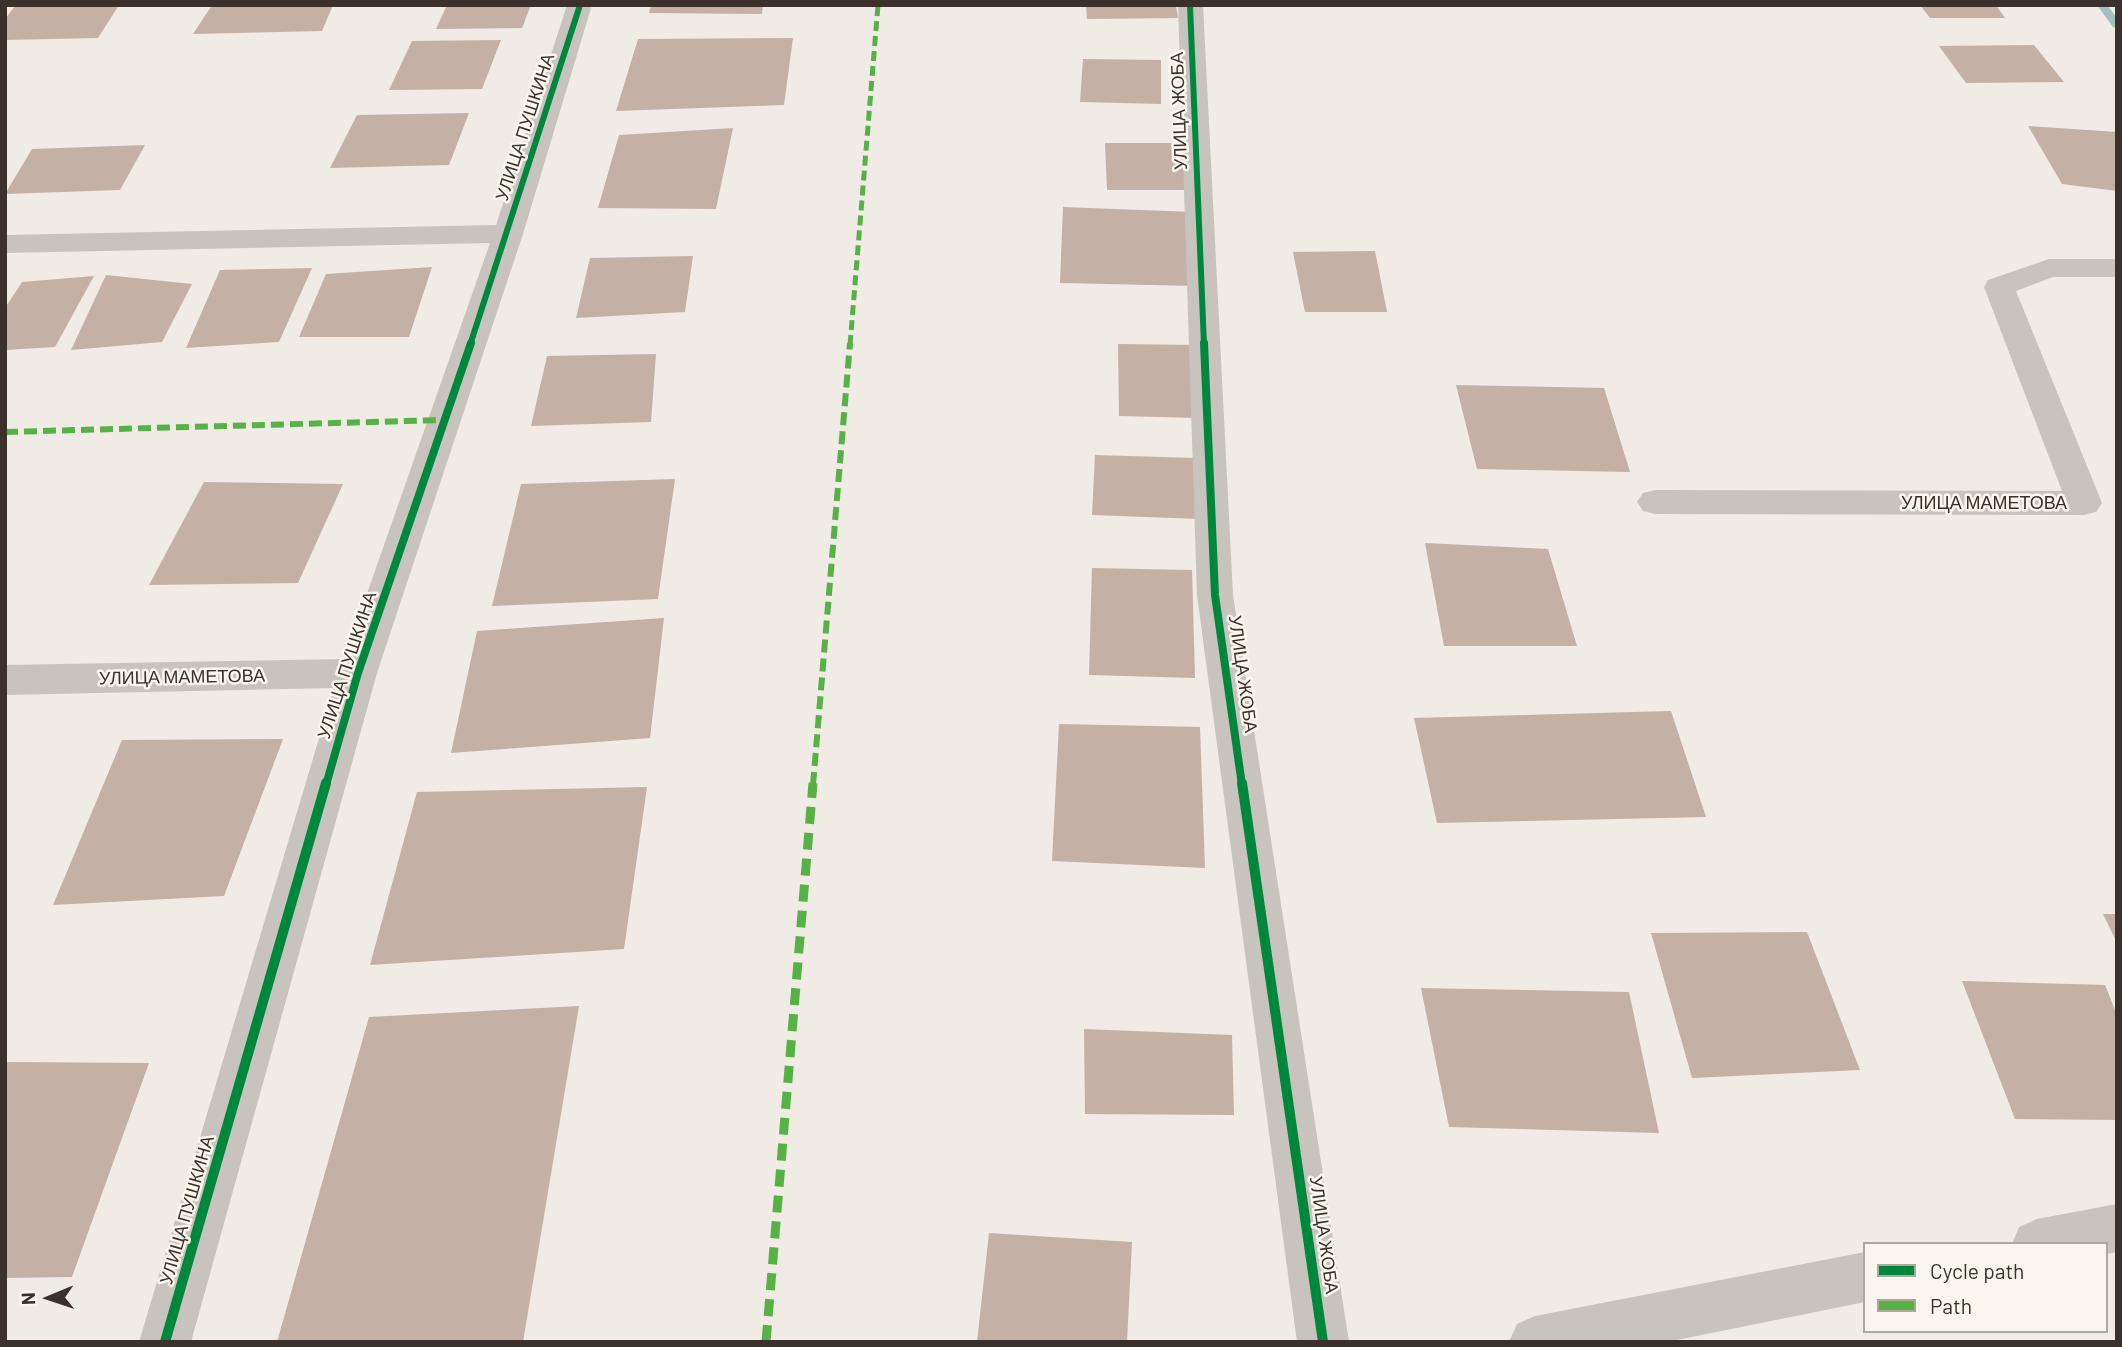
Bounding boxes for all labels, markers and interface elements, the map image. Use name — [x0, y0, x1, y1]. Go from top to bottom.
street label: УЛИЦА ПУШКИНА — [491, 51, 559, 203]
street label: УЛИЦА ЖОБА — [1166, 52, 1192, 170]
street label: УЛИЦА МАМЕТОВА — [1901, 492, 2067, 514]
street label: УЛИЦА ПУШКИНА — [313, 589, 381, 741]
street label: УЛИЦА ЖОБА — [1224, 614, 1262, 734]
street label: УЛИЦА МАМЕТОВА — [99, 665, 265, 689]
street label: УЛИЦА ПУШКИНА — [155, 1133, 219, 1287]
street label: УЛИЦА ЖОБА — [1305, 1175, 1343, 1295]
legend — [1863, 1242, 2108, 1333]
text: Cycle path — [1930, 1258, 2024, 1283]
north arrow — [14, 1263, 84, 1333]
text: N — [16, 1292, 39, 1305]
text: Path — [1930, 1293, 1972, 1318]

